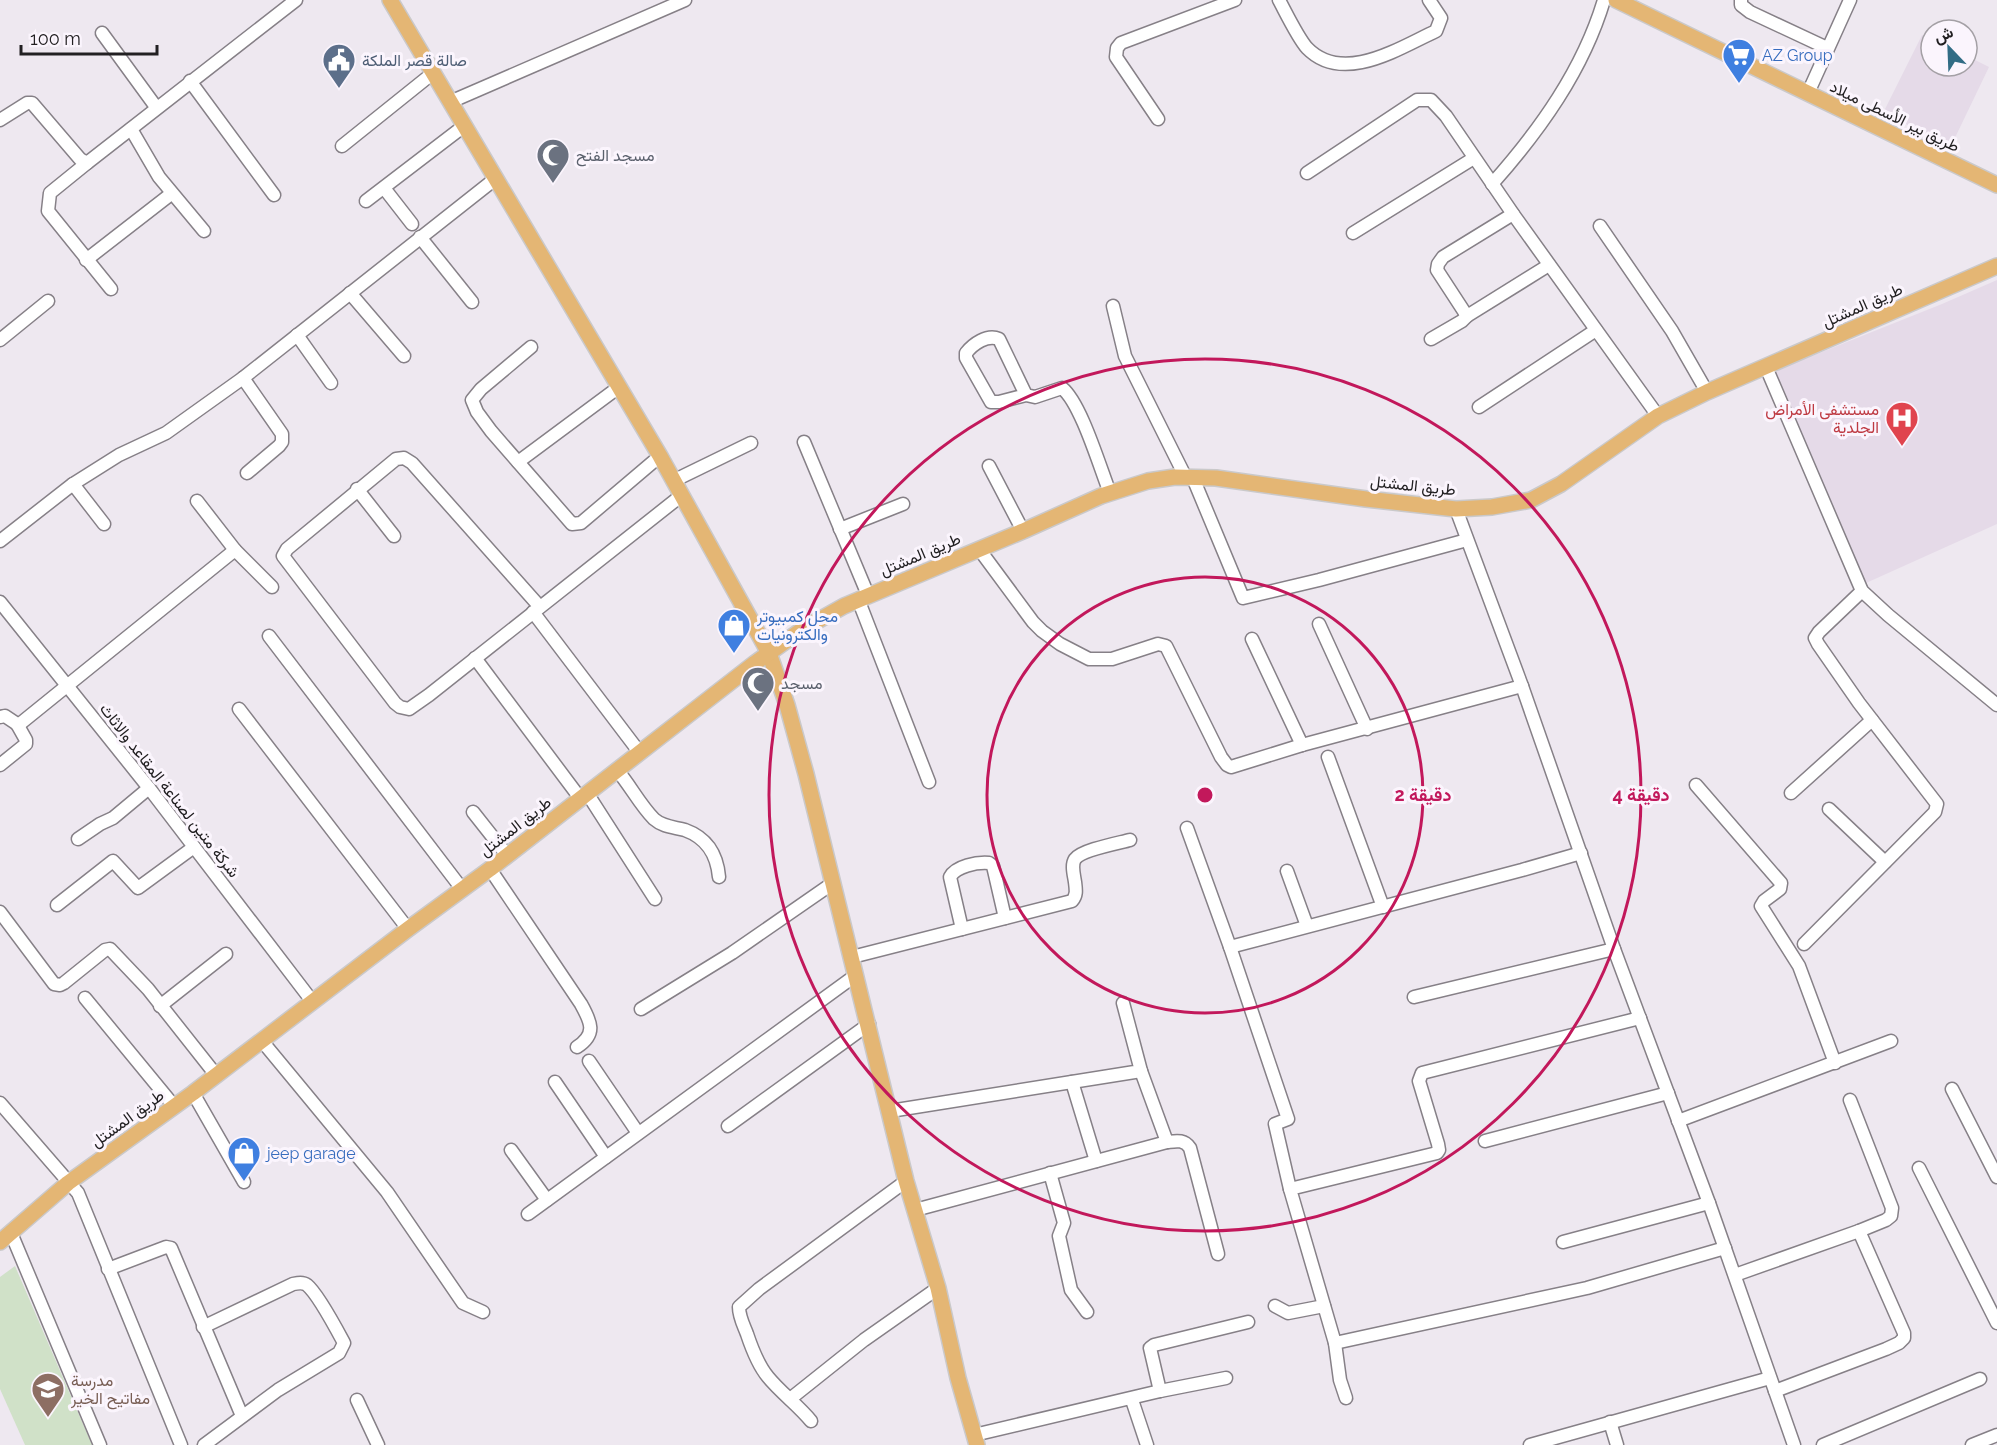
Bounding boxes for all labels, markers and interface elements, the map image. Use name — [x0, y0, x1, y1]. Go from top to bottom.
scale bar — [21, 18, 158, 56]
north arrow — [1919, 18, 1979, 78]
text: ش — [1931, 22, 1956, 47]
text: 100 m — [30, 28, 81, 49]
supermarket icon: AZ Group — [1721, 37, 1757, 84]
public building icon: صالة قصر الملكة — [321, 42, 357, 89]
place label: AZ Group — [1762, 46, 1833, 65]
place label: صالة قصر الملكة — [362, 51, 467, 71]
street label: طريق بير الأسطى ميلاد — [1827, 77, 1963, 157]
mosque icon: مسجد الفتح — [535, 137, 571, 184]
place label: مسجد الفتح — [576, 146, 655, 167]
street label: طريق المشتل — [1819, 279, 1906, 333]
place label: مستشفى الأمراض الجلدية — [1765, 400, 1879, 437]
hospital icon: مستشفى الأمراض الجلدية — [1884, 400, 1920, 447]
street label: طريق المشتل — [1369, 472, 1457, 500]
street label: طريق المشتل — [877, 529, 964, 581]
shop icon: محل كمبيوتر والكترونيات — [716, 607, 752, 654]
place label: محل كمبيوتر والكترونيات — [756, 607, 838, 645]
mosque icon: مسجد — [740, 665, 776, 712]
place label: مسجد — [781, 674, 822, 693]
street label: شركة متين لصناعة المقاعد والاثاث — [95, 699, 243, 882]
text: 2 دقيقة — [1395, 784, 1451, 806]
text: 4 دقيقة — [1612, 784, 1670, 806]
centre of rings — [1195, 785, 1215, 805]
street label: طريق المشتل — [476, 792, 556, 861]
street label: طريق المشتل — [87, 1085, 168, 1152]
shop icon: jeep garage — [226, 1135, 262, 1182]
place label: jeep garage — [265, 1144, 356, 1163]
school or university icon: مدرسة مفاتيح الخير — [30, 1371, 66, 1418]
place label: مدرسة مفاتيح الخير — [70, 1371, 150, 1410]

